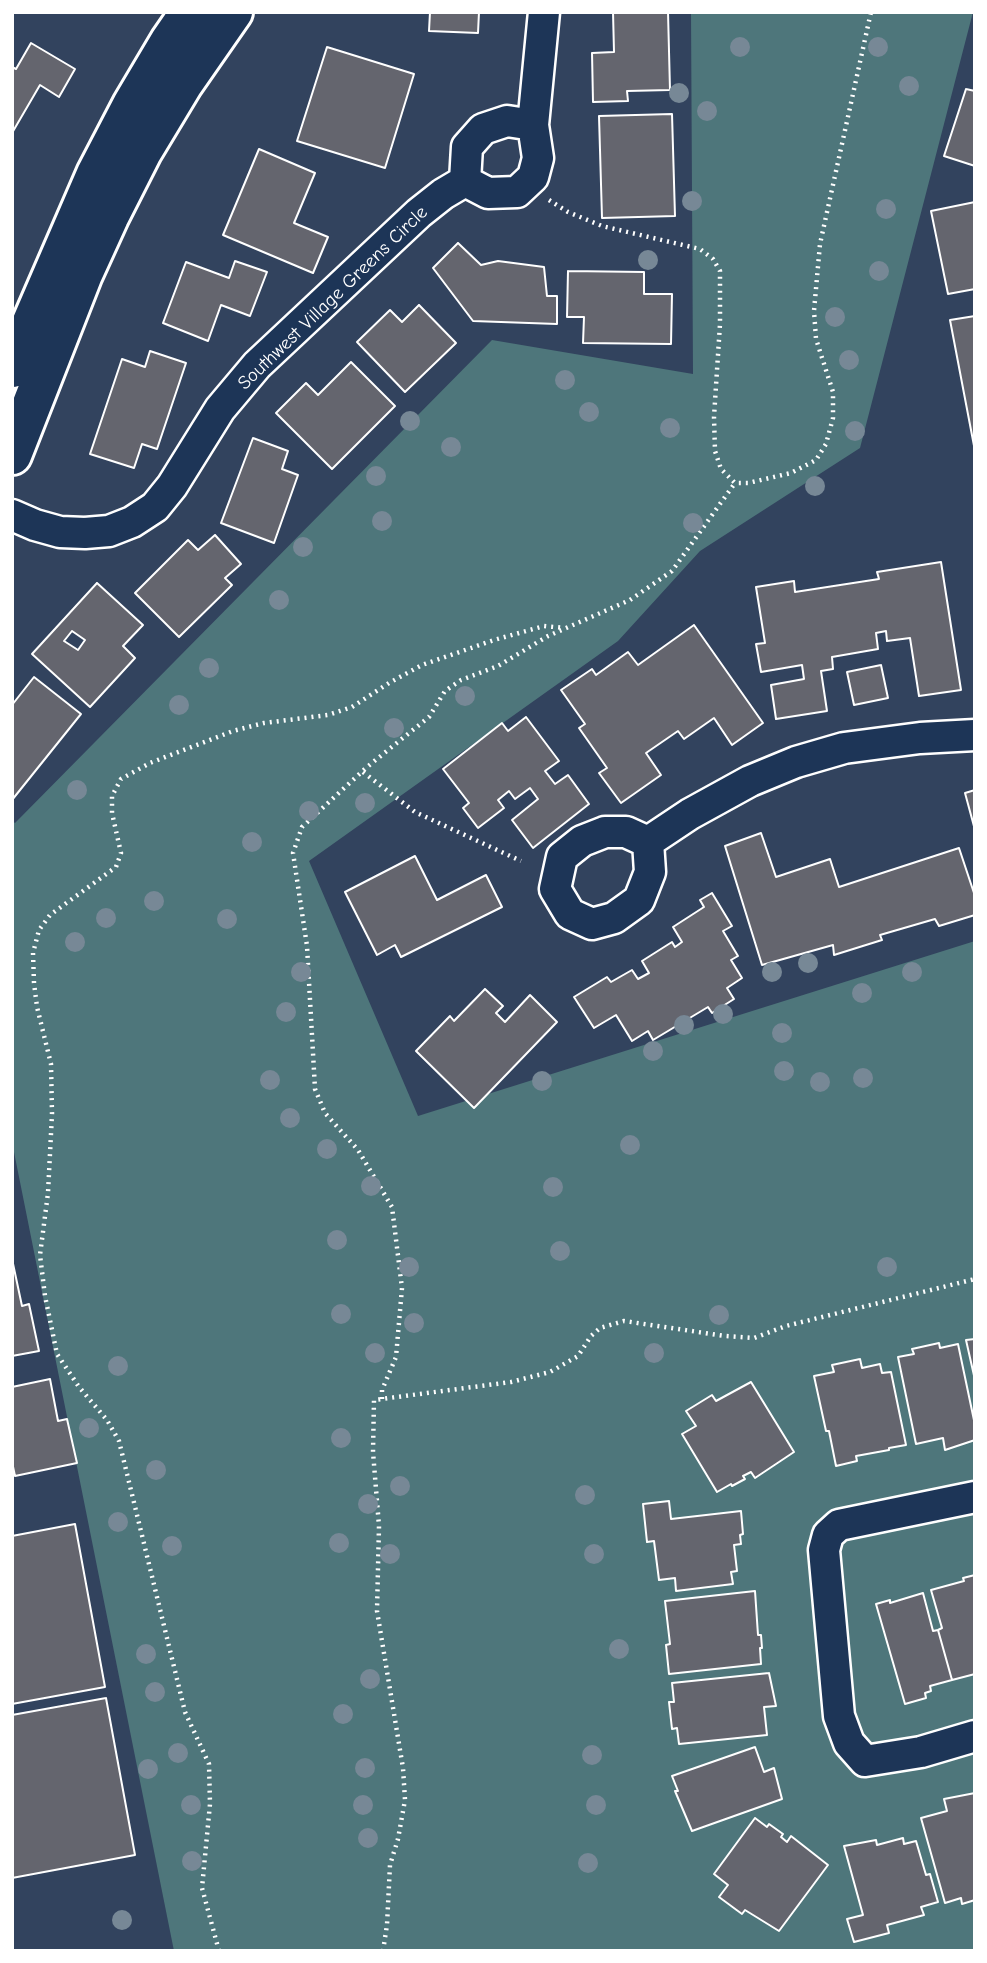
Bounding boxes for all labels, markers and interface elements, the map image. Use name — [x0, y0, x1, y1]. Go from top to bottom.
street label: Southwest Village Greens Circle — [233, 201, 433, 395]

